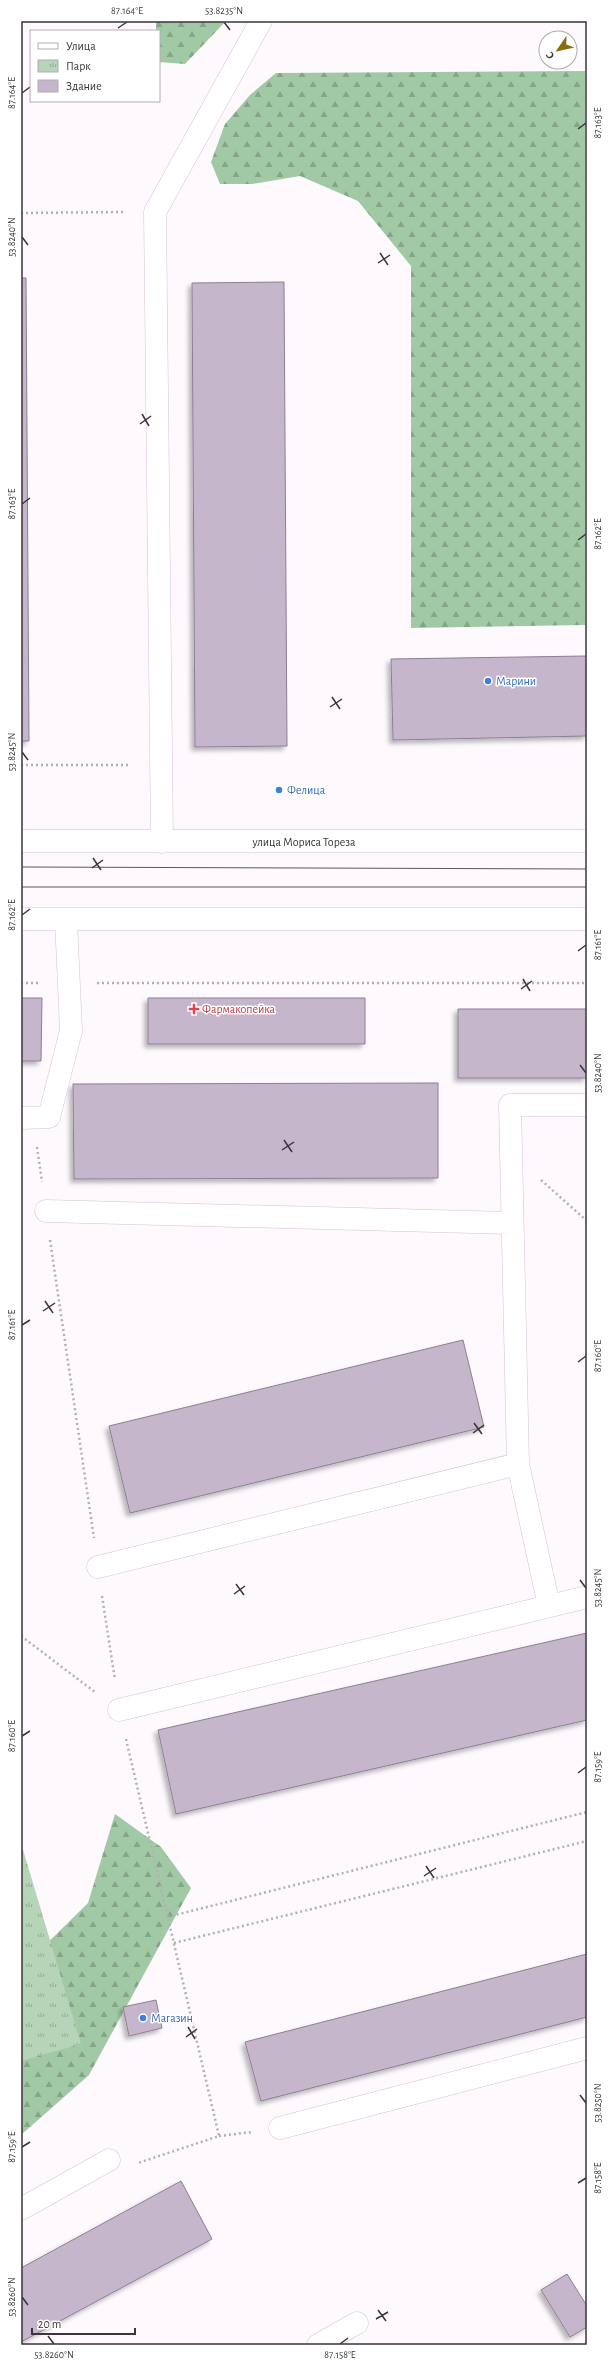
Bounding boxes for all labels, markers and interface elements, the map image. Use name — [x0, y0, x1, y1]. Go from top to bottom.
text: 87.164°E — [111, 6, 143, 16]
text: 53.8235°N — [205, 6, 243, 16]
legend — [30, 30, 160, 102]
north arrow — [538, 30, 578, 70]
text: Улица — [66, 40, 96, 52]
text: С — [544, 50, 556, 61]
text: Парк — [66, 60, 91, 72]
text: 87.164°E — [7, 77, 17, 109]
text: Здание — [66, 80, 102, 92]
text: 87.163°E — [593, 107, 603, 139]
text: 53.8240°N — [7, 217, 17, 257]
text: 87.163°E — [7, 488, 17, 520]
text: 87.162°E — [593, 518, 603, 550]
place label: Марини — [496, 675, 536, 687]
marker: Марини — [483, 676, 493, 686]
text: 53.8245°N — [7, 733, 17, 771]
place label: Фелица — [287, 784, 326, 796]
marker: Фелица — [274, 785, 284, 795]
street label: улица Мориса Тореза — [251, 836, 356, 849]
text: 87.162°E — [7, 899, 17, 931]
text: 87.161°E — [593, 930, 603, 960]
place label: Фармакопейка — [202, 1003, 275, 1015]
marker: Фармакопейка — [189, 1004, 199, 1014]
text: 53.8240°N — [593, 1053, 603, 1093]
text: 87.161°E — [7, 1310, 17, 1340]
text: 87.160°E — [593, 1340, 603, 1372]
text: 53.8245°N — [593, 1569, 603, 1607]
text: 87.160°E — [7, 1720, 17, 1752]
text: 87.159°E — [593, 1751, 603, 1783]
place label: Магазин — [151, 2012, 193, 2024]
marker: Магазин — [138, 2013, 148, 2023]
text: 53.8250°N — [593, 2083, 603, 2123]
text: 87.159°E — [7, 2131, 17, 2163]
text: 87.158°E — [593, 2162, 603, 2194]
text: 53.8260°N — [7, 2277, 17, 2317]
scale bar — [32, 2310, 135, 2336]
text: 20 m — [38, 2318, 61, 2330]
text: 53.8260°N — [34, 2350, 74, 2360]
text: 87.158°E — [324, 2350, 356, 2360]

